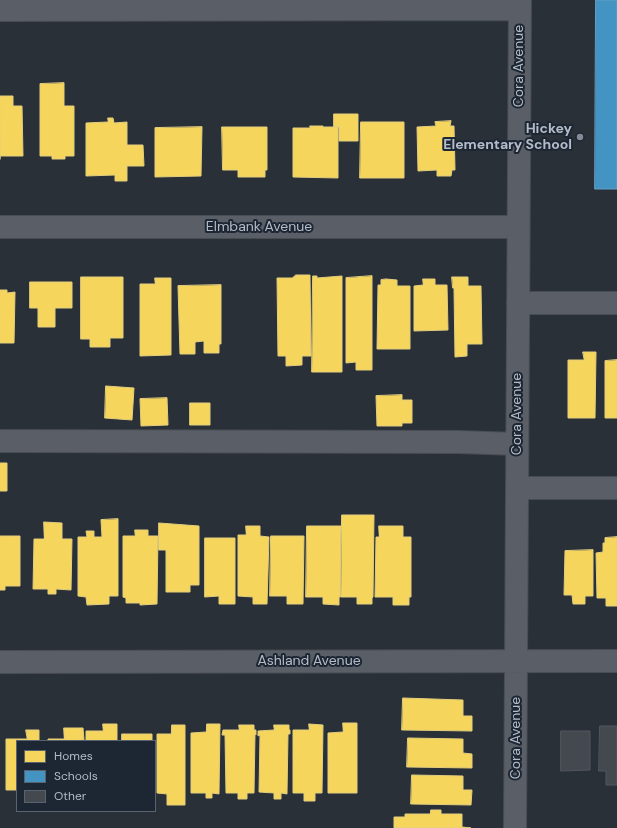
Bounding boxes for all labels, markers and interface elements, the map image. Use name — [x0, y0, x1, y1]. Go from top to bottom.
street label: Cora Avenue — [511, 25, 527, 107]
place label: Hickey Elementary School — [443, 121, 572, 154]
marker: Hickey Elementary School — [575, 132, 585, 142]
street label: Elmbank Avenue — [206, 219, 312, 235]
street label: Cora Avenue — [509, 373, 525, 455]
street label: Ashland Avenue — [257, 653, 361, 669]
street label: Cora Avenue — [508, 697, 524, 779]
legend — [16, 740, 156, 812]
text: Homes — [54, 748, 93, 764]
text: Schools — [54, 768, 98, 784]
text: Other — [54, 788, 86, 804]

